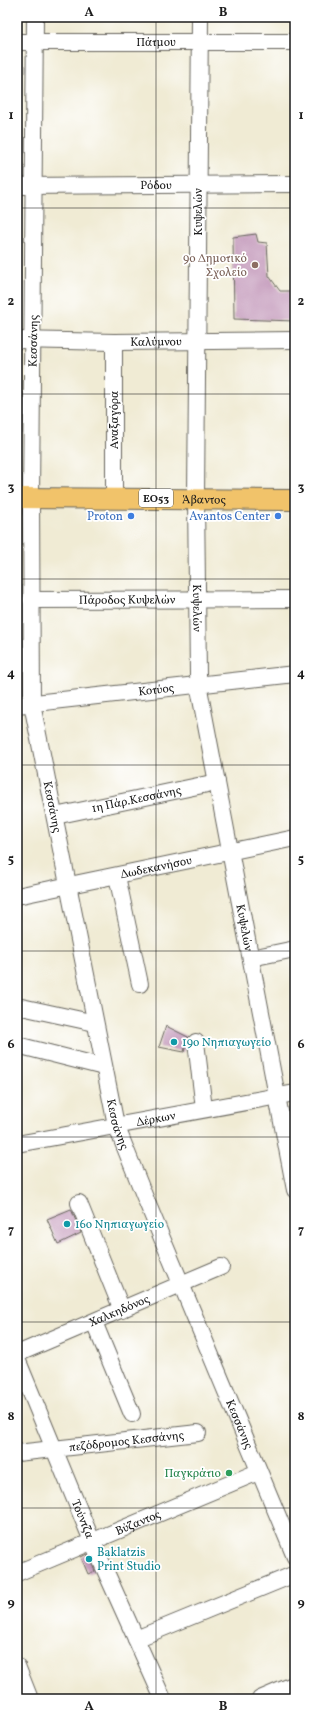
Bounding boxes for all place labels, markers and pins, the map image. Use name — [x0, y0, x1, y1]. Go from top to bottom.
place label: 9ο Δημοτικό Σχολείο — [183, 251, 247, 281]
marker: 9ο Δημοτικό Σχολείο — [250, 260, 260, 270]
place label: Proton — [87, 509, 123, 525]
place label: Avantos Center — [189, 509, 270, 525]
marker: Proton — [126, 511, 136, 521]
marker: Avantos Center — [273, 511, 283, 521]
place label: 19ο Νηπιαγωγείο — [182, 1035, 271, 1051]
marker: 19ο Νηπιαγωγείο — [169, 1037, 179, 1047]
place label: 16ο Νηπιαγωγείο — [75, 1217, 164, 1233]
marker: 16ο Νηπιαγωγείο — [62, 1219, 72, 1229]
place label: Παγκράτιο — [164, 1466, 221, 1482]
marker: Παγκράτιο — [224, 1468, 234, 1478]
place label: Baklatzis Print Studio — [97, 1545, 161, 1575]
marker: Baklatzis Print Studio — [84, 1554, 94, 1564]

